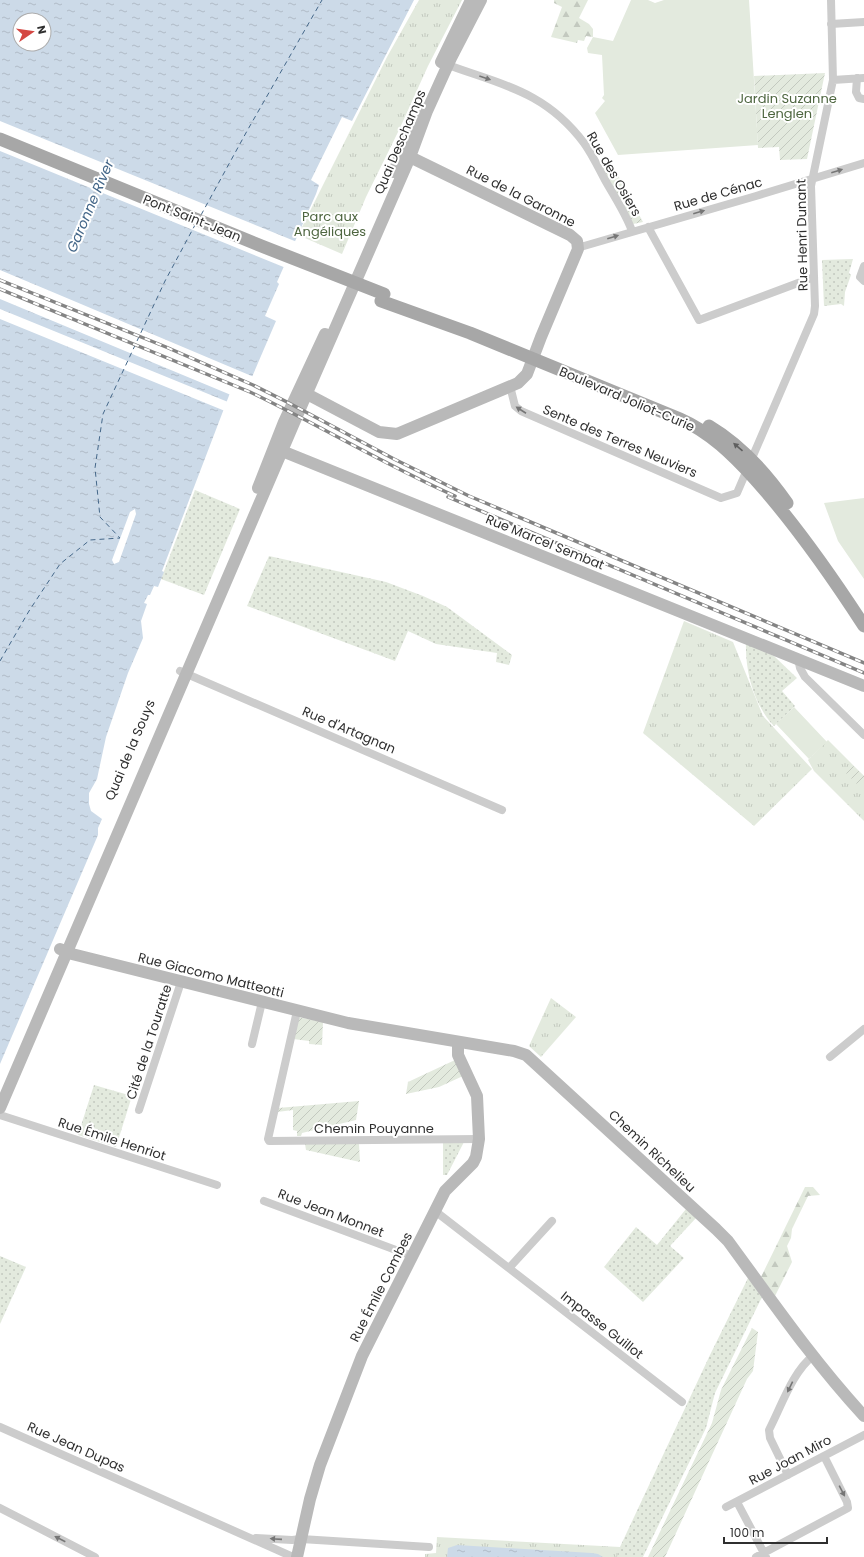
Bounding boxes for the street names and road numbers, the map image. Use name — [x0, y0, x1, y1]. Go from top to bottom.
street label: Quai Deschamps — [369, 87, 431, 197]
street label: Rue des Osiers — [582, 128, 646, 220]
street label: Rue de la Garonne — [463, 160, 579, 232]
street label: Rue de Cénac — [672, 172, 765, 216]
street label: Rue Henri Dunant — [792, 178, 812, 291]
street label: Pont Saint-Jean — [140, 190, 244, 246]
street label: Boulevard Joliot-Curie — [556, 362, 698, 436]
street label: Sente des Terres Neuviers — [540, 400, 700, 482]
street label: Rue Marcel Sembat — [483, 509, 607, 575]
street label: Quai de la Souys — [100, 696, 160, 804]
street label: Rue d'Artagnan — [299, 702, 399, 758]
street label: Rue Giacomo Matteotti — [136, 948, 286, 1002]
street label: Cité de la Touratte — [121, 982, 177, 1102]
street label: Chemin Richelieu — [604, 1106, 700, 1196]
street label: Rue Émile Henriot — [56, 1113, 169, 1165]
street label: Chemin Pouyanne — [314, 1119, 434, 1138]
street label: Rue Jean Monnet — [275, 1184, 387, 1242]
street label: Rue Émile Combes — [345, 1229, 417, 1345]
street label: Impasse Guillot — [557, 1287, 648, 1364]
street label: Rue Jean Dupas — [24, 1417, 128, 1477]
street label: Rue Joan Miro — [745, 1430, 835, 1490]

